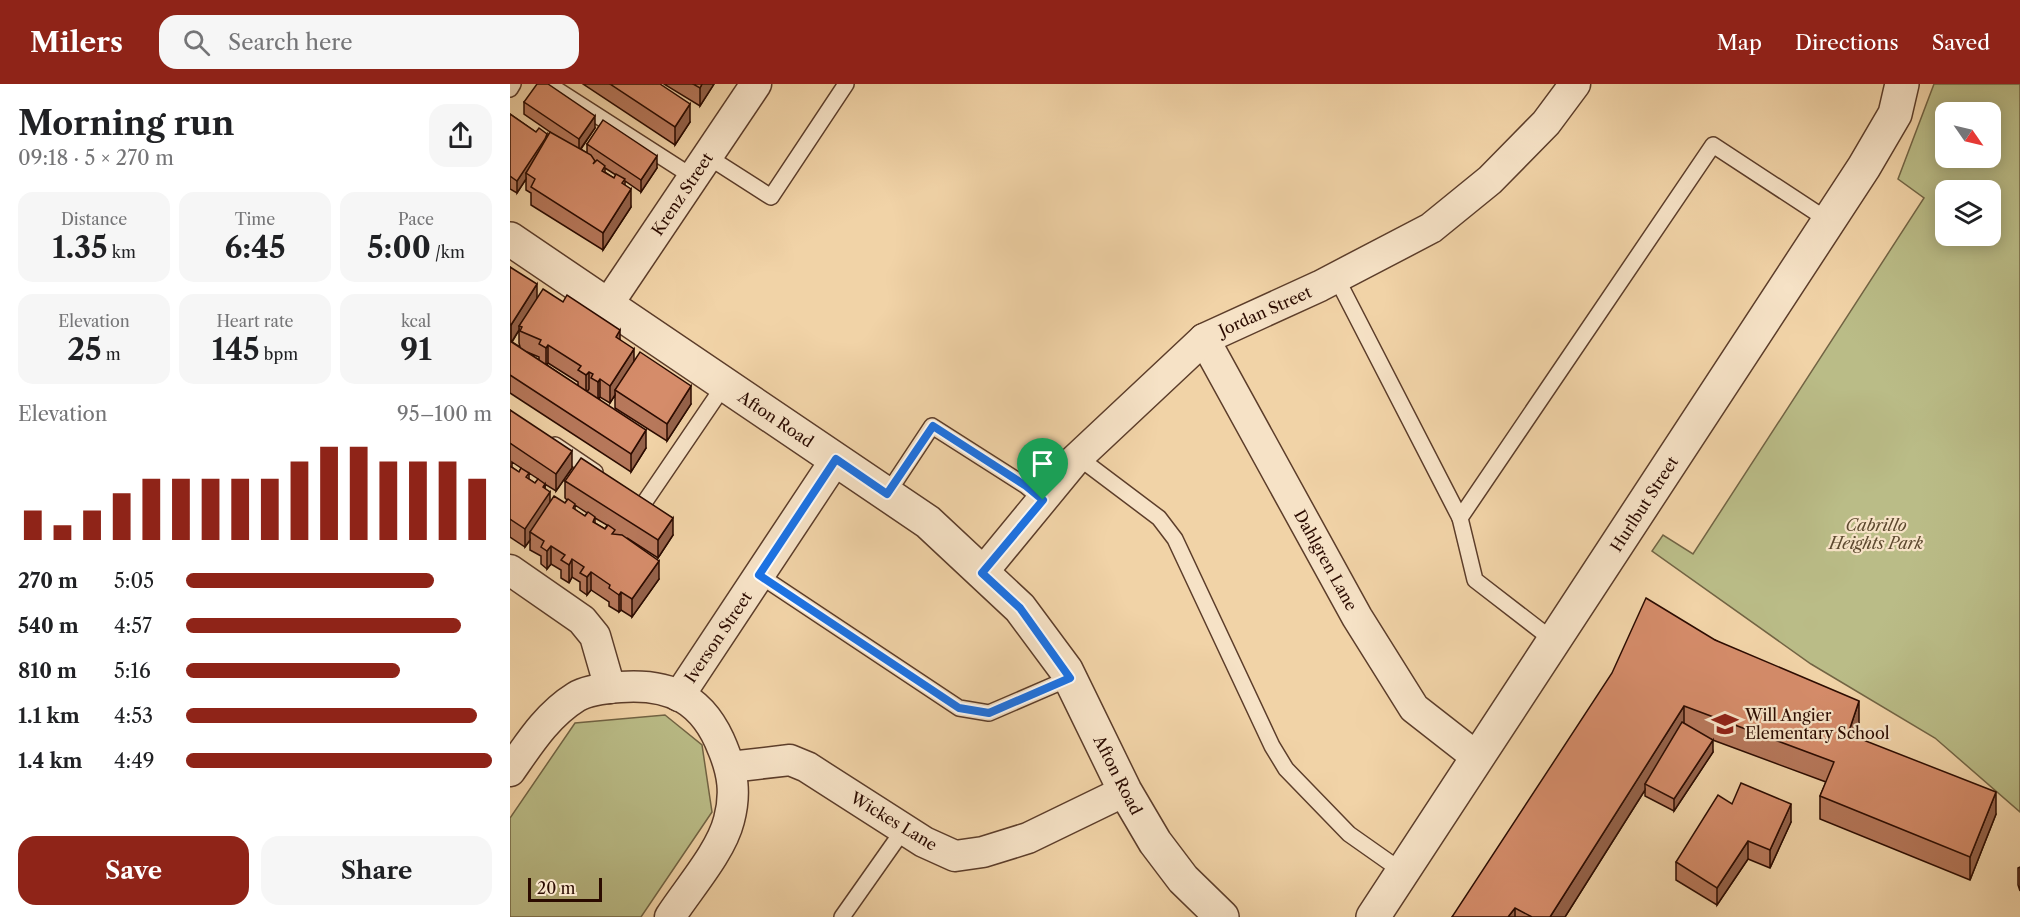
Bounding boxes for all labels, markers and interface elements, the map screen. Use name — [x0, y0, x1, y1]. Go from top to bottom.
search box — [159, 15, 579, 69]
text: Milers — [30, 25, 123, 59]
icon: search — [180, 26, 213, 59]
text: Search here — [228, 29, 353, 56]
text: Map — [1717, 30, 1762, 55]
text: Directions — [1795, 30, 1899, 55]
text: Saved — [1932, 30, 1990, 55]
north arrow — [1935, 102, 2001, 168]
map controls — [1935, 102, 2001, 246]
text: Morning run — [18, 103, 234, 144]
button: share — [429, 104, 492, 167]
text: 09:18 · 5 × 270 m — [18, 146, 174, 170]
street label: Krenz Street — [647, 148, 717, 239]
button: layers — [1935, 180, 2001, 246]
text: Distance — [61, 209, 127, 229]
text: Time — [235, 209, 275, 229]
text: Pace — [398, 209, 434, 229]
text: 1.35 — [52, 229, 107, 266]
text: 6:45 — [224, 229, 286, 266]
text: 5:00 — [367, 229, 431, 266]
text: km — [107, 242, 136, 262]
text: /km — [431, 242, 465, 262]
street label: Jordan Street — [1213, 281, 1315, 342]
text: Elevation — [58, 311, 130, 331]
text: Heart rate — [216, 311, 294, 331]
text: kcal — [401, 311, 431, 331]
text: 25 — [67, 331, 102, 368]
text: 145 — [212, 331, 260, 368]
text: 91 — [400, 331, 432, 368]
text: m — [102, 344, 121, 364]
text: bpm — [260, 344, 298, 364]
street label: Afton Road — [734, 386, 818, 452]
text: Elevation — [18, 402, 107, 426]
text: 95–100 m — [397, 402, 492, 426]
pin — [1017, 438, 1068, 500]
icon: arrive — [1026, 447, 1059, 480]
street label: Hurlbut Street — [1606, 452, 1682, 555]
street label: Dahlgren Lane — [1290, 506, 1362, 614]
park label: Cabrillo Heights Park — [1827, 515, 1924, 553]
text: 270 m — [18, 569, 78, 593]
text: 5:05 — [114, 569, 154, 593]
street label: Iverson Street — [680, 587, 756, 687]
text: 540 m — [18, 614, 79, 638]
text: 4:57 — [114, 614, 152, 638]
text: 810 m — [18, 659, 77, 683]
text: 5:16 — [114, 659, 151, 683]
text: 1.1 km — [18, 704, 80, 728]
text: 4:53 — [114, 704, 153, 728]
place label: Will Angier Elementary School — [1744, 705, 1890, 743]
school or university icon: Will Angier Elementary School — [1710, 709, 1740, 739]
street label: Afton Road — [1089, 731, 1147, 818]
text: 1.4 km — [18, 749, 83, 773]
text: 4:49 — [114, 749, 154, 773]
street label: Wickes Lane — [846, 787, 941, 855]
button: Save — [18, 836, 249, 905]
button: Share — [261, 836, 492, 905]
scale bar — [528, 875, 602, 902]
text: 20 m — [537, 878, 576, 898]

